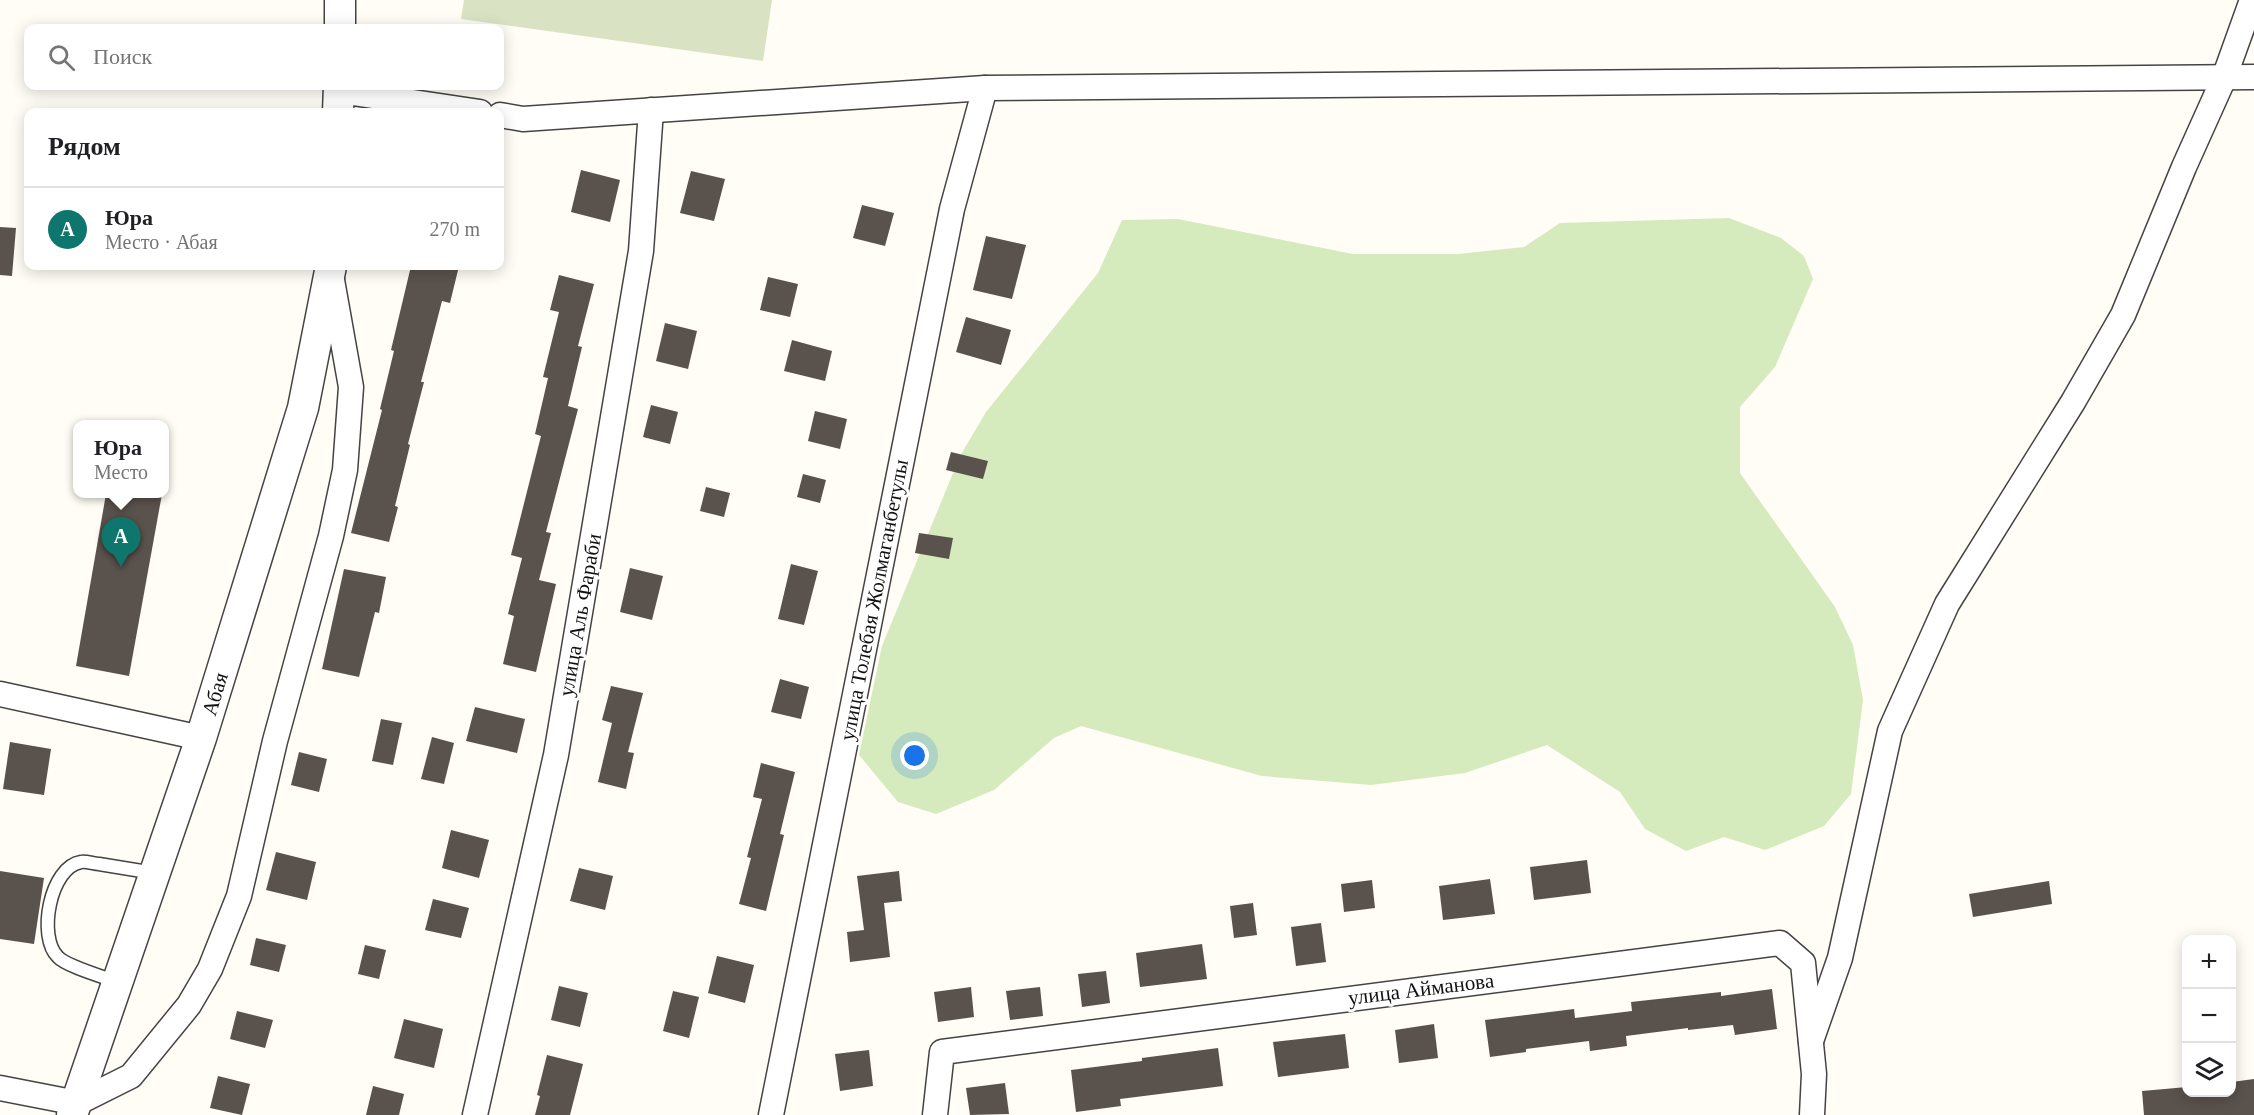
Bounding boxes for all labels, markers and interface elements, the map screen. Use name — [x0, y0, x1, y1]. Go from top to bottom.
search box — [24, 24, 504, 90]
icon: search — [45, 41, 78, 74]
text: Поиск — [93, 44, 152, 69]
text: Рядом — [48, 132, 121, 161]
text: Юра — [105, 205, 153, 230]
text: A — [60, 218, 75, 240]
text: 270 m — [429, 218, 480, 240]
text: Место · Абая — [105, 231, 218, 253]
popup — [73, 420, 169, 498]
text: Юра — [94, 435, 142, 460]
street label: улица Толебая Жолмаганбетулы — [835, 457, 913, 743]
text: Место — [94, 461, 148, 483]
pin: A — [102, 518, 140, 567]
street label: улица Аль Фараби — [554, 532, 606, 698]
street label: Абая — [197, 669, 233, 718]
your location — [900, 741, 929, 770]
map controls — [2182, 935, 2236, 1097]
button: + — [2182, 935, 2236, 989]
street label: улица Айманова — [1347, 968, 1496, 1010]
button: − — [2182, 989, 2236, 1043]
button: layers — [2182, 1043, 2236, 1097]

